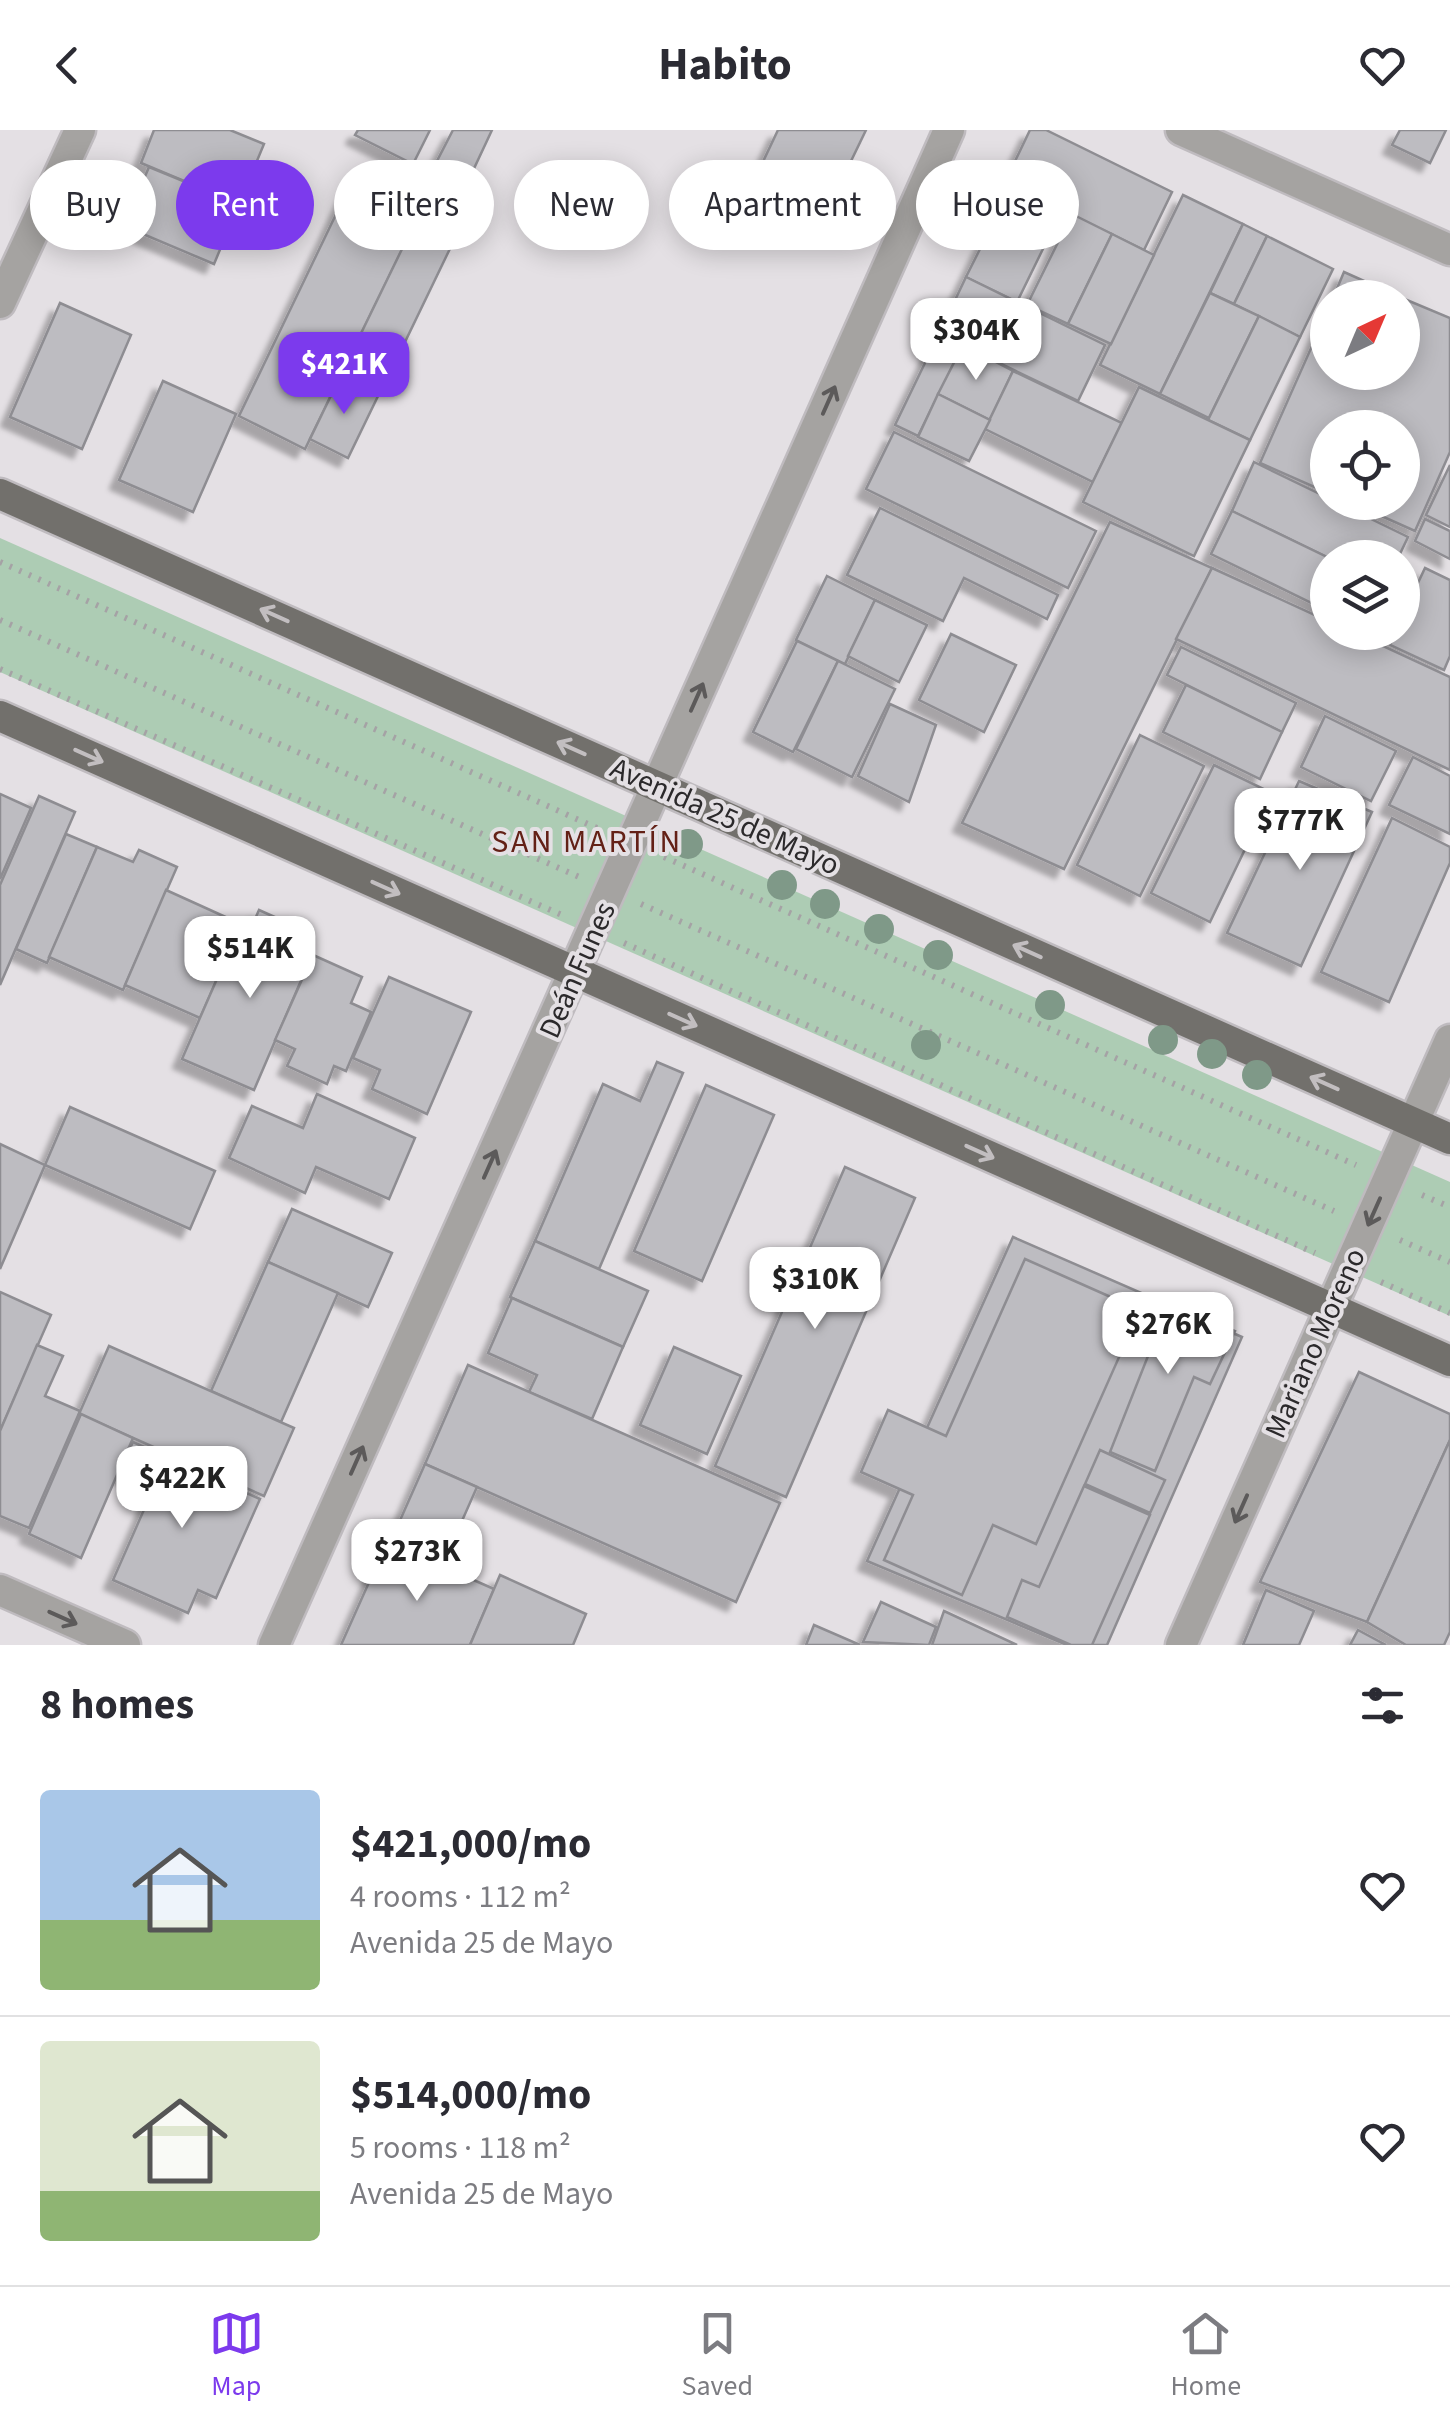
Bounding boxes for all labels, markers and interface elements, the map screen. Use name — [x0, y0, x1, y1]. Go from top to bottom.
text: Habito — [658, 33, 792, 97]
icon: back — [40, 38, 95, 93]
icon: heart — [1355, 38, 1410, 93]
chip: Buy — [30, 160, 156, 250]
chip: Rent — [176, 160, 314, 250]
chip: Filters — [334, 160, 494, 250]
chip: New — [514, 160, 649, 250]
chip: Apartment — [669, 160, 896, 250]
chip: House — [916, 160, 1079, 250]
north arrow — [1310, 280, 1420, 390]
map controls — [1310, 280, 1420, 650]
pin: $304K — [906, 298, 1046, 383]
text: $304K — [932, 307, 1020, 353]
pin: $421K — [274, 332, 414, 417]
text: $421K — [300, 341, 388, 387]
one-way arrow — [821, 385, 839, 416]
button: locate — [1310, 410, 1420, 520]
button: layers — [1310, 540, 1420, 650]
one-way arrow — [259, 605, 290, 623]
one-way arrow — [689, 683, 708, 713]
one-way arrow — [557, 737, 587, 756]
street label: Avenida 25 de Mayo — [603, 747, 846, 886]
one-way arrow — [73, 748, 104, 766]
pin: $777K — [1230, 788, 1370, 873]
text: $777K — [1256, 797, 1344, 843]
district label: SAN MARTÍN — [491, 819, 683, 865]
one-way arrow — [370, 880, 401, 898]
street label: Deán Funes — [528, 895, 627, 1045]
pin: $514K — [180, 916, 320, 1001]
text: $514K — [206, 925, 294, 971]
one-way arrow — [1012, 941, 1043, 959]
one-way arrow — [667, 1012, 698, 1030]
one-way arrow — [1309, 1073, 1340, 1091]
one-way arrow — [964, 1144, 995, 1162]
one-way arrow — [482, 1149, 500, 1180]
one-way arrow — [1364, 1196, 1382, 1227]
street label: Mariano Moreno — [1254, 1241, 1377, 1445]
pin: $310K — [745, 1247, 885, 1332]
text: $310K — [771, 1256, 859, 1302]
pin: $276K — [1098, 1292, 1238, 1377]
text: $276K — [1124, 1301, 1212, 1347]
one-way arrow — [349, 1445, 367, 1476]
pin: $422K — [112, 1446, 252, 1531]
text: $422K — [138, 1455, 226, 1501]
one-way arrow — [1231, 1493, 1250, 1523]
pin: $273K — [347, 1519, 487, 1604]
text: $273K — [373, 1528, 461, 1574]
one-way arrow — [47, 1610, 78, 1628]
text: 8 homes — [40, 1675, 194, 1735]
icon: filters — [1355, 1678, 1410, 1733]
text: $421,000/mo — [350, 1814, 591, 1874]
icon: home — [120, 1830, 240, 1950]
icon: heart — [1355, 1863, 1410, 1918]
text: 4 rooms · 112 m² — [350, 1874, 571, 1920]
text: Avenida 25 de Mayo — [350, 1920, 613, 1966]
text: $514,000/mo — [350, 2065, 591, 2125]
icon: home — [120, 2081, 240, 2201]
icon: heart — [1355, 2114, 1410, 2169]
text: 5 rooms · 118 m² — [350, 2125, 571, 2171]
text: Avenida 25 de Mayo — [350, 2171, 613, 2217]
tab: Map — [209, 2306, 264, 2406]
tab: Saved — [681, 2306, 753, 2406]
tab: Home — [1171, 2306, 1241, 2406]

